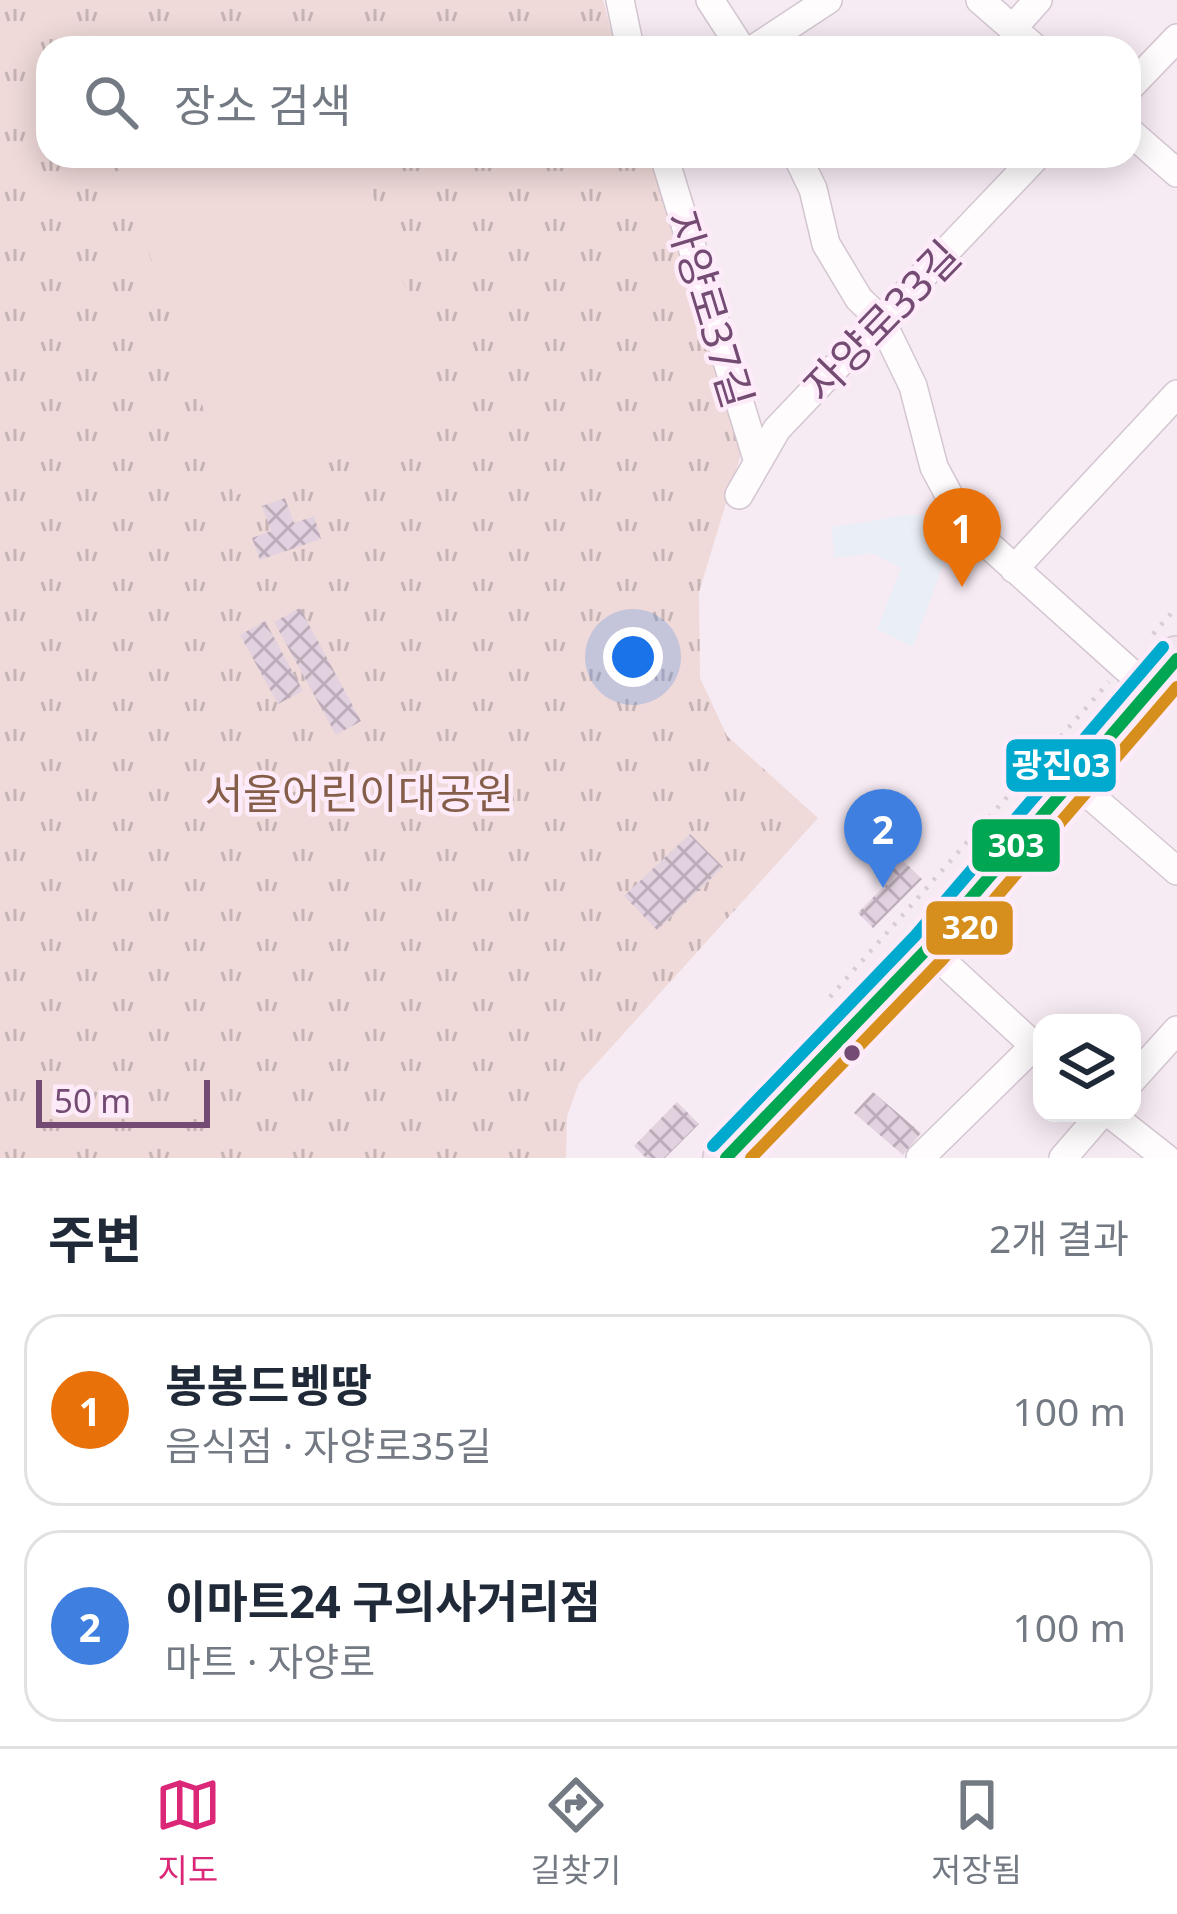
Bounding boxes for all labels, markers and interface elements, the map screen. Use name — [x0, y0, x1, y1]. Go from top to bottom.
search box — [36, 36, 1141, 168]
icon: search — [78, 69, 144, 135]
text: 장소 검색 — [174, 74, 351, 135]
street label: 자양로37길 — [654, 204, 768, 414]
street label: 자양로33길 — [790, 227, 972, 413]
pin: 1 — [923, 488, 1001, 587]
your location — [603, 627, 663, 687]
line badge: 광진03 — [1004, 737, 1118, 794]
text: 광진03 — [1012, 742, 1110, 787]
park label: 서울어린이대공원 — [204, 764, 514, 821]
pin: 2 — [844, 789, 922, 888]
line badge: 303 — [970, 817, 1062, 874]
text: 303 — [988, 822, 1044, 867]
line badge: 320 — [924, 899, 1015, 957]
text: 320 — [942, 904, 998, 949]
map controls — [1033, 1014, 1141, 1122]
button: layers — [1033, 1014, 1141, 1122]
unlabelled marker — [841, 1042, 863, 1064]
scale bar — [36, 1074, 210, 1127]
text: 50 m — [54, 1078, 131, 1123]
text: 주변 — [48, 1203, 142, 1273]
text: 2개 결과 — [989, 1211, 1129, 1264]
text: 봉봉드벵땅 — [165, 1354, 372, 1415]
text: 1 — [79, 1384, 101, 1437]
text: 100 m — [1012, 1384, 1126, 1437]
text: 음식점 · 자양로35길 — [165, 1418, 492, 1471]
text: 이마트24 구의사거리점 — [165, 1570, 601, 1631]
text: 2 — [79, 1600, 101, 1653]
text: 100 m — [1012, 1600, 1126, 1653]
text: 마트 · 자양로 — [165, 1634, 375, 1687]
tab: 지도 — [155, 1772, 221, 1892]
tab: 길찾기 — [530, 1772, 621, 1892]
tab: 저장됨 — [931, 1772, 1022, 1892]

